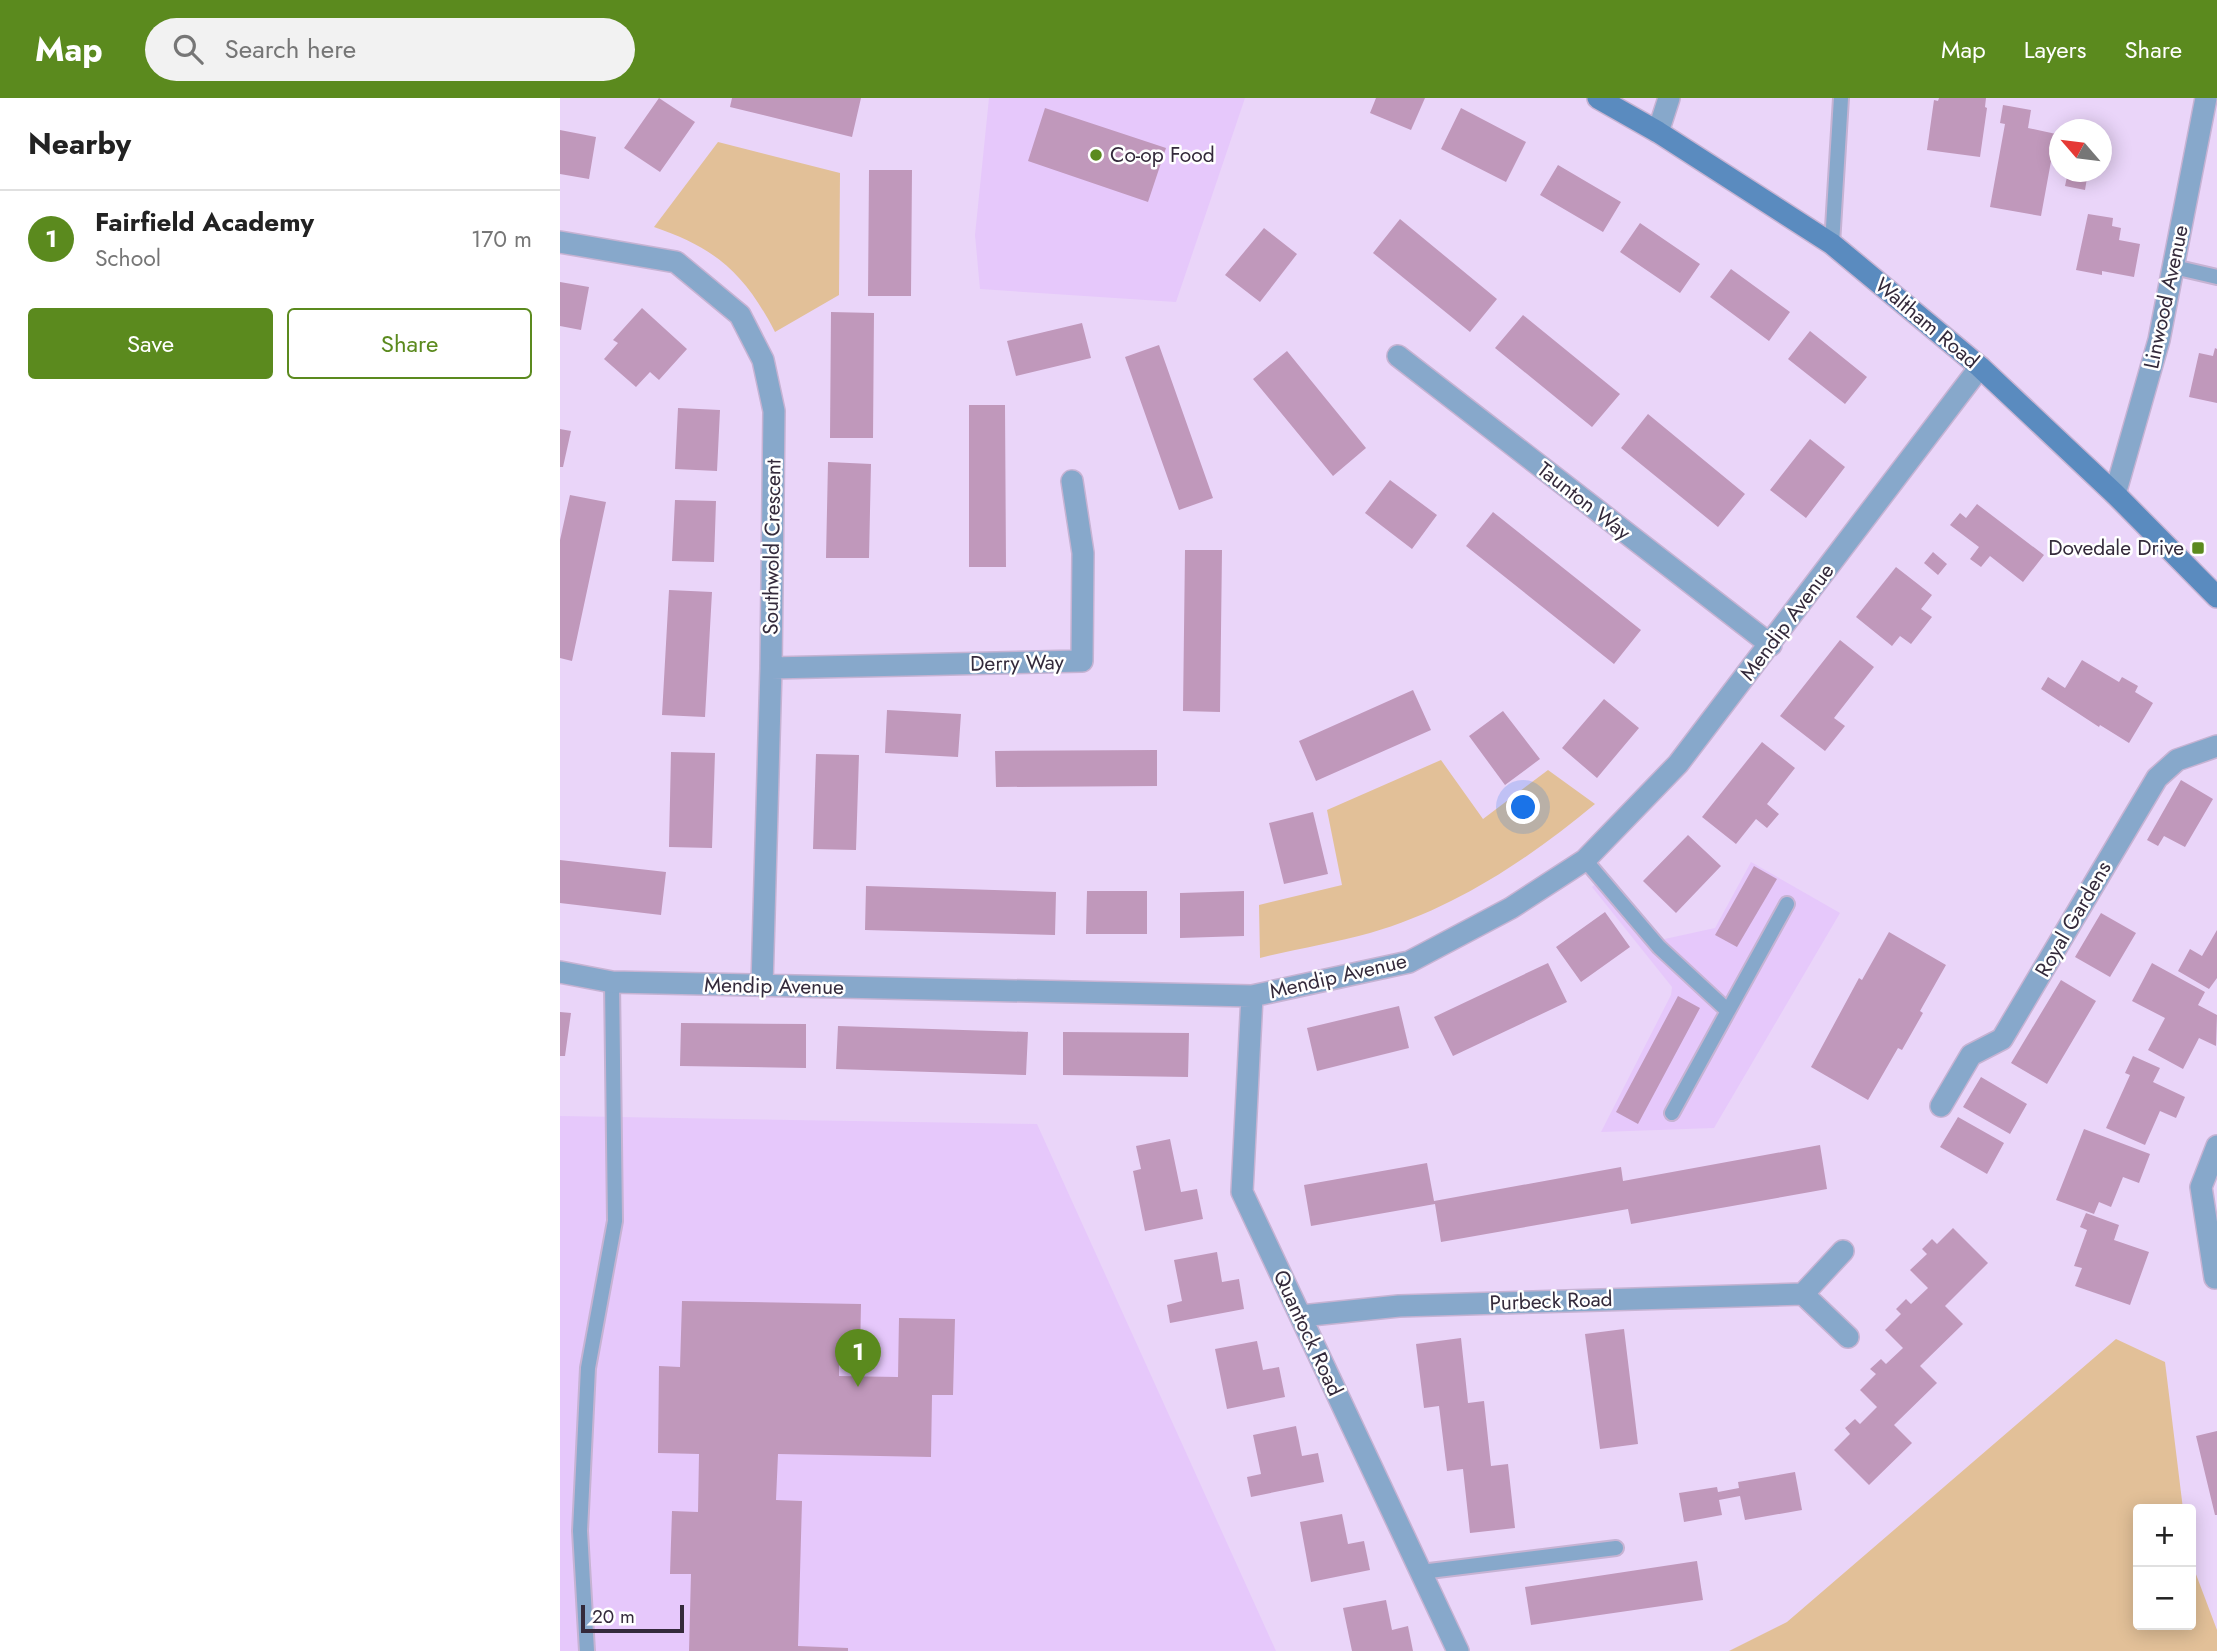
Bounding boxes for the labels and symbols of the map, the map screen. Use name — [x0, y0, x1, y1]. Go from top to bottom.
north arrow — [2049, 119, 2112, 182]
place label: Co-op Food — [1110, 140, 1215, 170]
marker: Co-op Food — [1088, 147, 1104, 163]
street label: Linwood Avenue — [2136, 222, 2196, 372]
street label: Waltham Road — [1868, 270, 1986, 376]
street label: Taunton Way — [1531, 455, 1638, 548]
street label: Southwold Crescent — [755, 459, 789, 635]
place label: Dovedale Drive — [2048, 533, 2184, 563]
marker: Dovedale Drive — [2190, 540, 2206, 556]
street label: Mendip Avenue — [1733, 557, 1841, 687]
street label: Derry Way — [970, 647, 1065, 679]
your location — [1506, 790, 1540, 824]
street label: Royal Gardens — [2028, 856, 2118, 982]
street label: Mendip Avenue — [1266, 946, 1410, 1006]
street label: Mendip Avenue — [704, 970, 844, 1002]
street label: Quantock Road — [1266, 1265, 1350, 1401]
street label: Purbeck Road — [1489, 1284, 1613, 1318]
pin: 1 — [835, 1329, 881, 1387]
scale bar — [581, 1602, 684, 1634]

